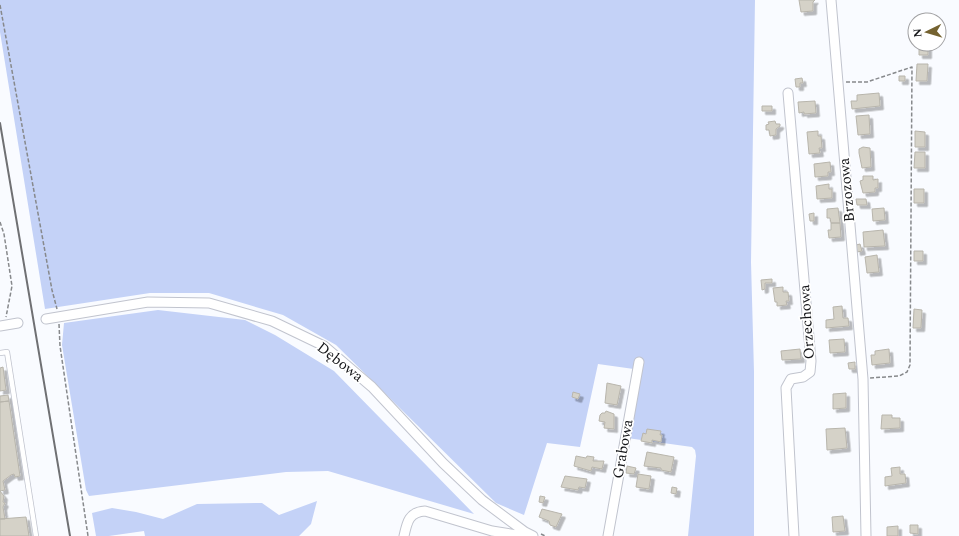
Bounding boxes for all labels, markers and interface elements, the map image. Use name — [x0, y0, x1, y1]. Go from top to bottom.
north arrow — [907, 12, 947, 52]
text: N — [909, 28, 926, 38]
street label: Brzozowa — [833, 156, 861, 223]
street label: Orzechowa — [793, 283, 821, 360]
street label: Dębowa — [312, 336, 369, 388]
street label: Grabowa — [606, 417, 640, 481]

